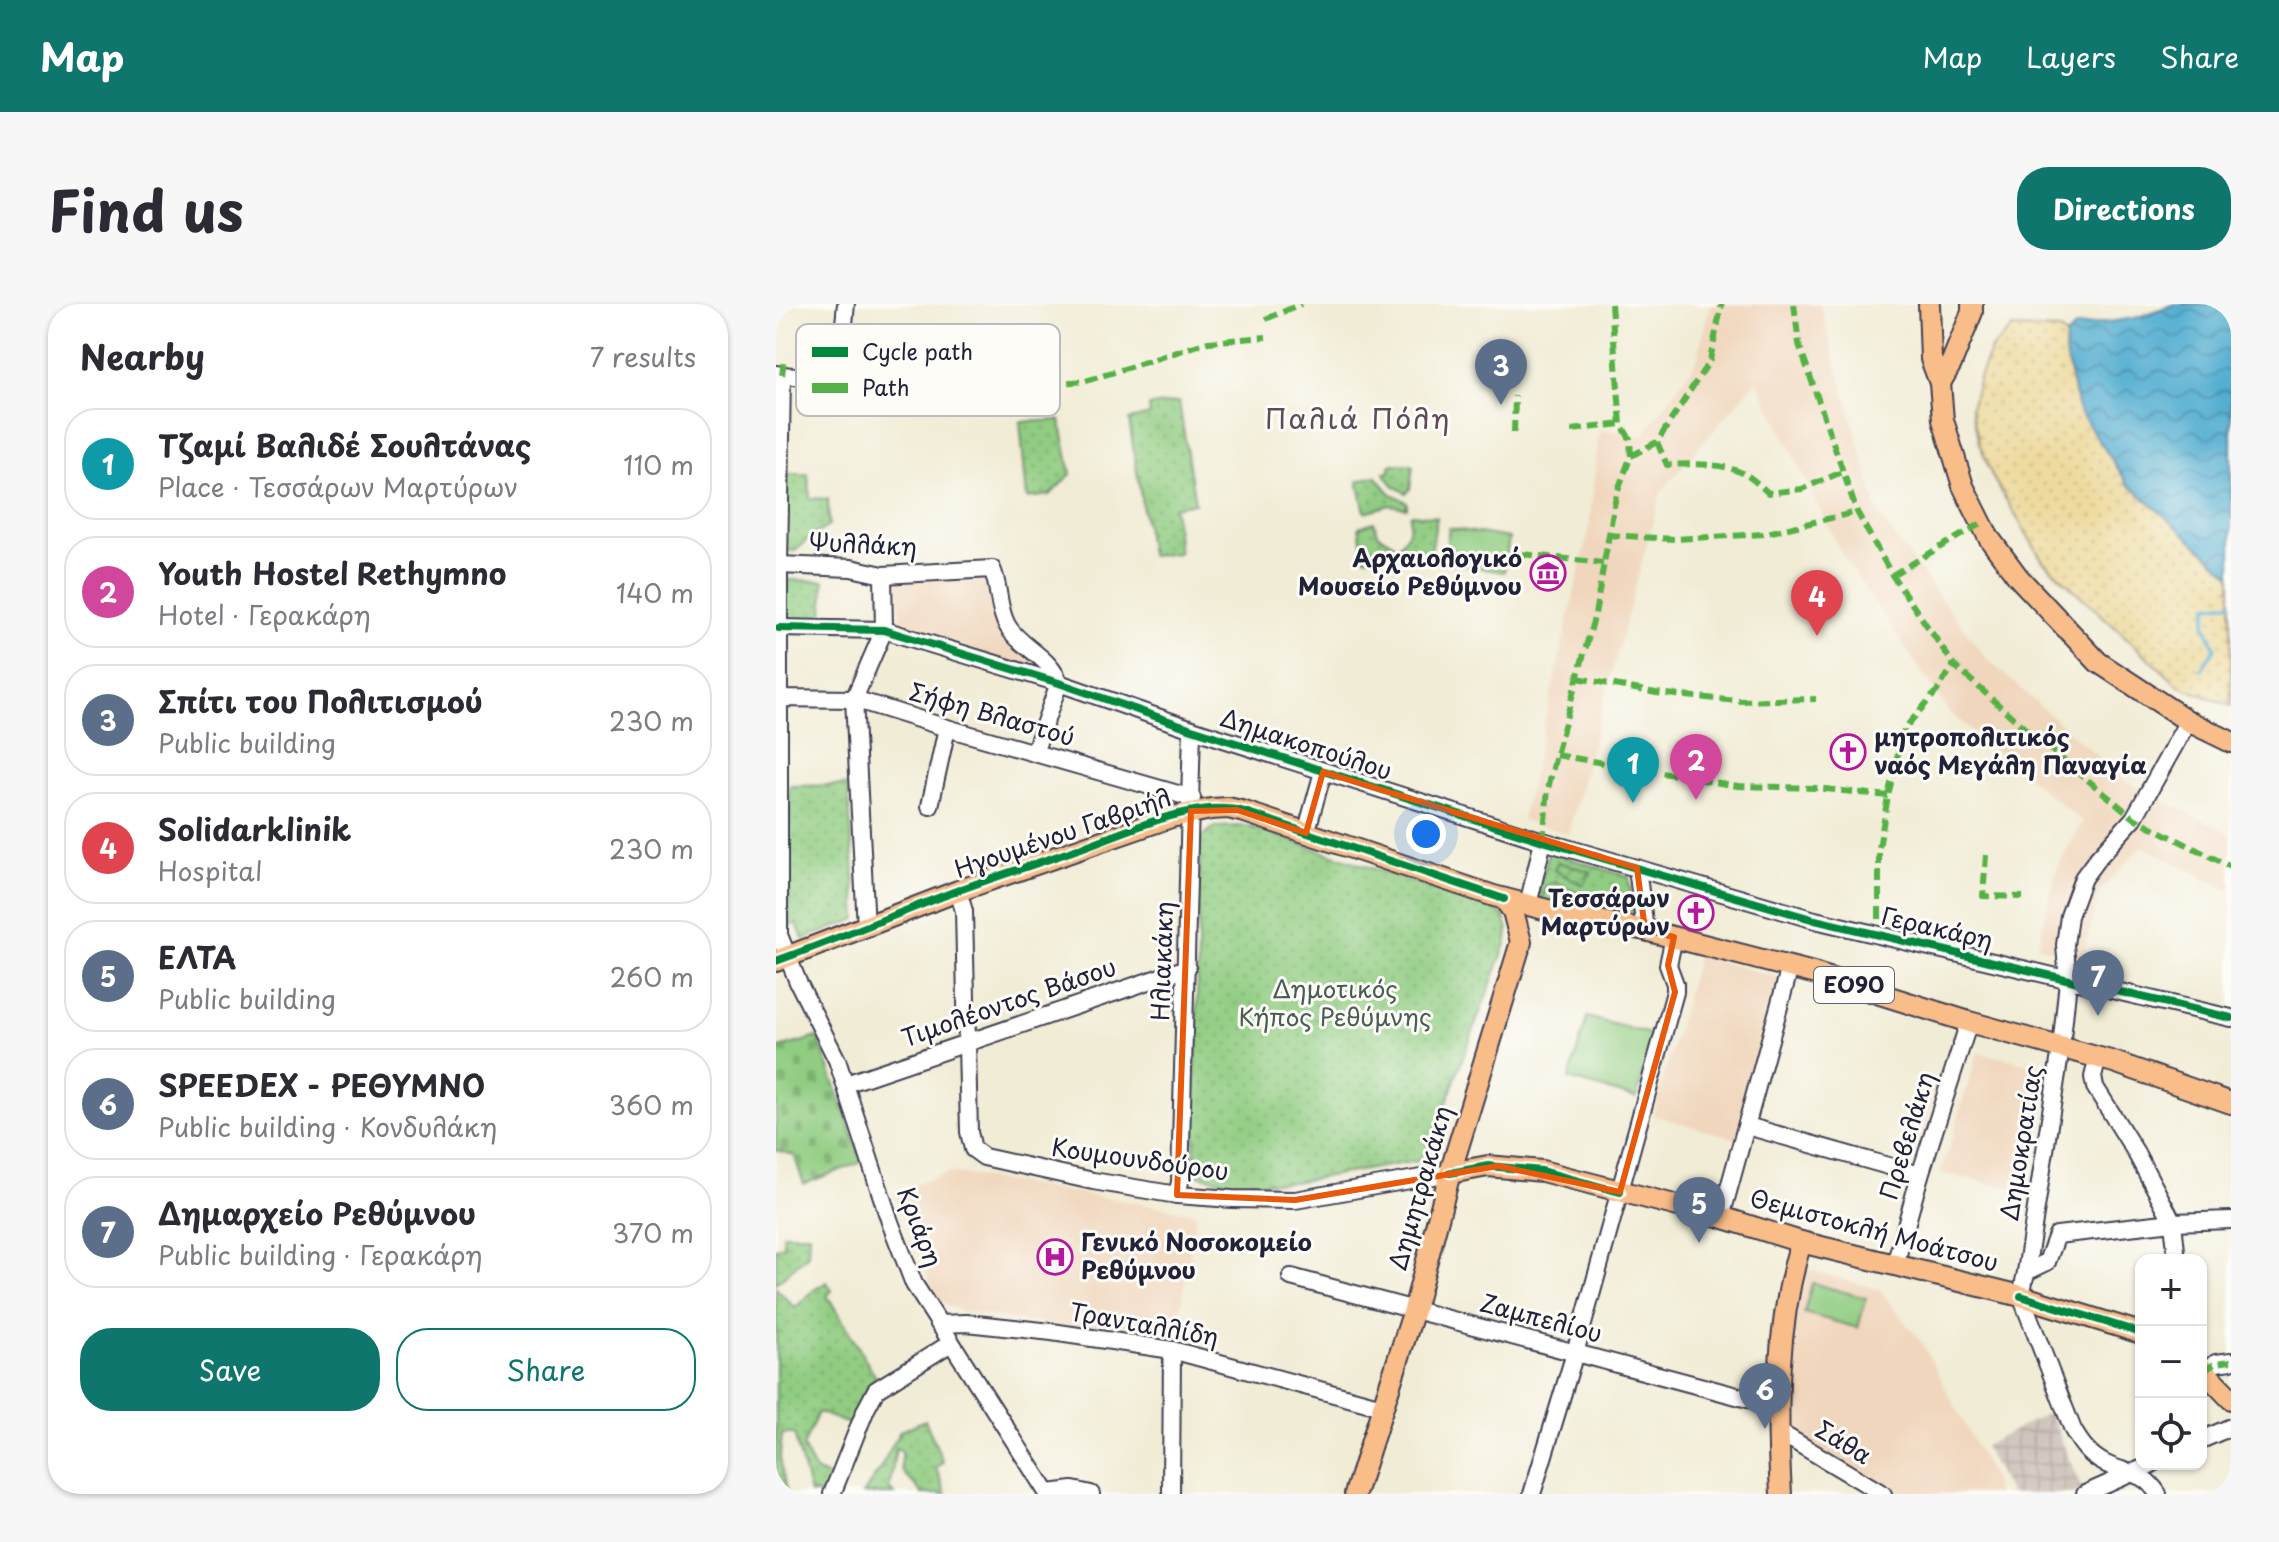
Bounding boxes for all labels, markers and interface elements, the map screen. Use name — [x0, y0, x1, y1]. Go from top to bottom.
text: Map — [40, 28, 124, 85]
text: Map — [1922, 35, 1982, 78]
text: Layers — [2026, 35, 2116, 78]
text: Share — [2160, 35, 2239, 78]
text: Find us — [48, 166, 244, 251]
button: Directions — [2017, 167, 2231, 250]
legend — [796, 324, 1060, 416]
text: Nearby — [80, 330, 205, 382]
text: Cycle path — [862, 334, 973, 367]
text: 7 results — [590, 337, 696, 376]
pin: 3 — [1475, 339, 1527, 405]
text: Path — [862, 370, 910, 403]
district label: Παλιά Πόλη — [1264, 396, 1452, 439]
text: Τζαμί Βαλιδέ Σουλτάνας — [158, 422, 531, 467]
text: 1 — [102, 445, 114, 484]
text: 110 m — [623, 445, 694, 484]
text: Place · Τεσσάρων Μαρτύρων — [158, 467, 518, 506]
street label: Ψυλλάκη — [808, 522, 918, 564]
place label: Αρχαιολογικό Μουσείο Ρεθύμνου — [1298, 539, 1522, 603]
text: Youth Hostel Rethymno — [158, 550, 506, 595]
museum icon: Αρχαιολογικό Μουσείο Ρεθύμνου — [1529, 554, 1567, 592]
pin: 4 — [1791, 570, 1843, 636]
text: 2 — [99, 573, 117, 612]
text: 140 m — [616, 573, 694, 612]
text: Hotel · Γερακάρη — [158, 595, 371, 634]
street label: Σήφη Βλαστού — [906, 672, 1079, 754]
text: Σπίτι του Πολιτισμού — [158, 678, 483, 723]
street label: Δημακοπούλου — [1216, 698, 1397, 788]
text: 3 — [99, 701, 117, 740]
text: 230 m — [609, 701, 694, 740]
place label: μητροπολιτικός ναός Μεγάλη Παναγία — [1874, 718, 2147, 782]
text: Public building — [158, 723, 336, 762]
church icon: μητροπολιτικός ναός Μεγάλη Παναγία — [1829, 733, 1867, 771]
pin: 2 — [1670, 734, 1722, 800]
pin: 1 — [1607, 737, 1659, 803]
street label: Ηγουμένου Γαβριήλ — [949, 778, 1176, 886]
text: Solidarklinik — [158, 806, 351, 851]
your location — [1406, 814, 1446, 854]
text: 4 — [99, 829, 117, 868]
text: 230 m — [609, 829, 694, 868]
text: Hospital — [158, 851, 262, 890]
place label: Τεσσάρων Μαρτύρων — [1541, 879, 1670, 943]
church icon: Τεσσάρων Μαρτύρων — [1677, 894, 1715, 932]
street label: Γερακάρη — [1878, 897, 1997, 957]
street label: Ηλιακάκη — [1141, 901, 1181, 1021]
text: ΕΛΤΑ — [158, 934, 236, 979]
street label: Τιμολέοντος Βάσου — [896, 947, 1121, 1055]
pin: 7 — [2072, 950, 2124, 1016]
text: 5 — [100, 957, 116, 996]
text: 260 m — [610, 957, 694, 996]
road number: ΕΟ90 — [1814, 967, 1894, 1003]
park label: Δημοτικός Κήπος Ρεθύμνης — [1239, 970, 1431, 1034]
text: Public building — [158, 979, 336, 1018]
text: SPEEDEX - ΡΕΘΥΜΝΟ — [158, 1062, 485, 1107]
street label: Δημοκρατίας — [1990, 1062, 2050, 1223]
street label: Πρεβελάκη — [1870, 1067, 1943, 1204]
text: 6 — [99, 1085, 117, 1124]
text: 360 m — [609, 1085, 694, 1124]
street label: Δημητρακάκη — [1378, 1101, 1460, 1274]
text: Public building · Κονδυλάκη — [158, 1107, 497, 1146]
street label: Κουμουνδούρου — [1049, 1128, 1231, 1188]
pin: 5 — [1673, 1177, 1725, 1243]
street label: Θεμιστοκλή Μοάτσου — [1746, 1179, 2003, 1280]
street label: Κριάρη — [889, 1181, 953, 1272]
text: Δημαρχείο Ρεθύμνου — [158, 1190, 476, 1235]
text: 7 — [101, 1213, 115, 1252]
text: 370 m — [612, 1213, 694, 1252]
place label: Γενικό Νοσοκομείο Ρεθύμνου — [1081, 1223, 1312, 1287]
text: Public building · Γερακάρη — [158, 1235, 483, 1274]
hospital icon: Γενικό Νοσοκομείο Ρεθύμνου — [1036, 1238, 1074, 1276]
map controls — [2135, 1254, 2207, 1470]
button: + — [2135, 1254, 2207, 1326]
street label: Ζαμπελίου — [1476, 1283, 1607, 1351]
street label: Τρανταλλίδη — [1067, 1292, 1222, 1354]
button: − — [2135, 1326, 2207, 1398]
button: Save — [80, 1328, 380, 1411]
button: Share — [396, 1328, 696, 1411]
pin: 6 — [1739, 1363, 1791, 1429]
button: locate — [2135, 1398, 2207, 1470]
street label: Σάθα — [1809, 1410, 1879, 1472]

